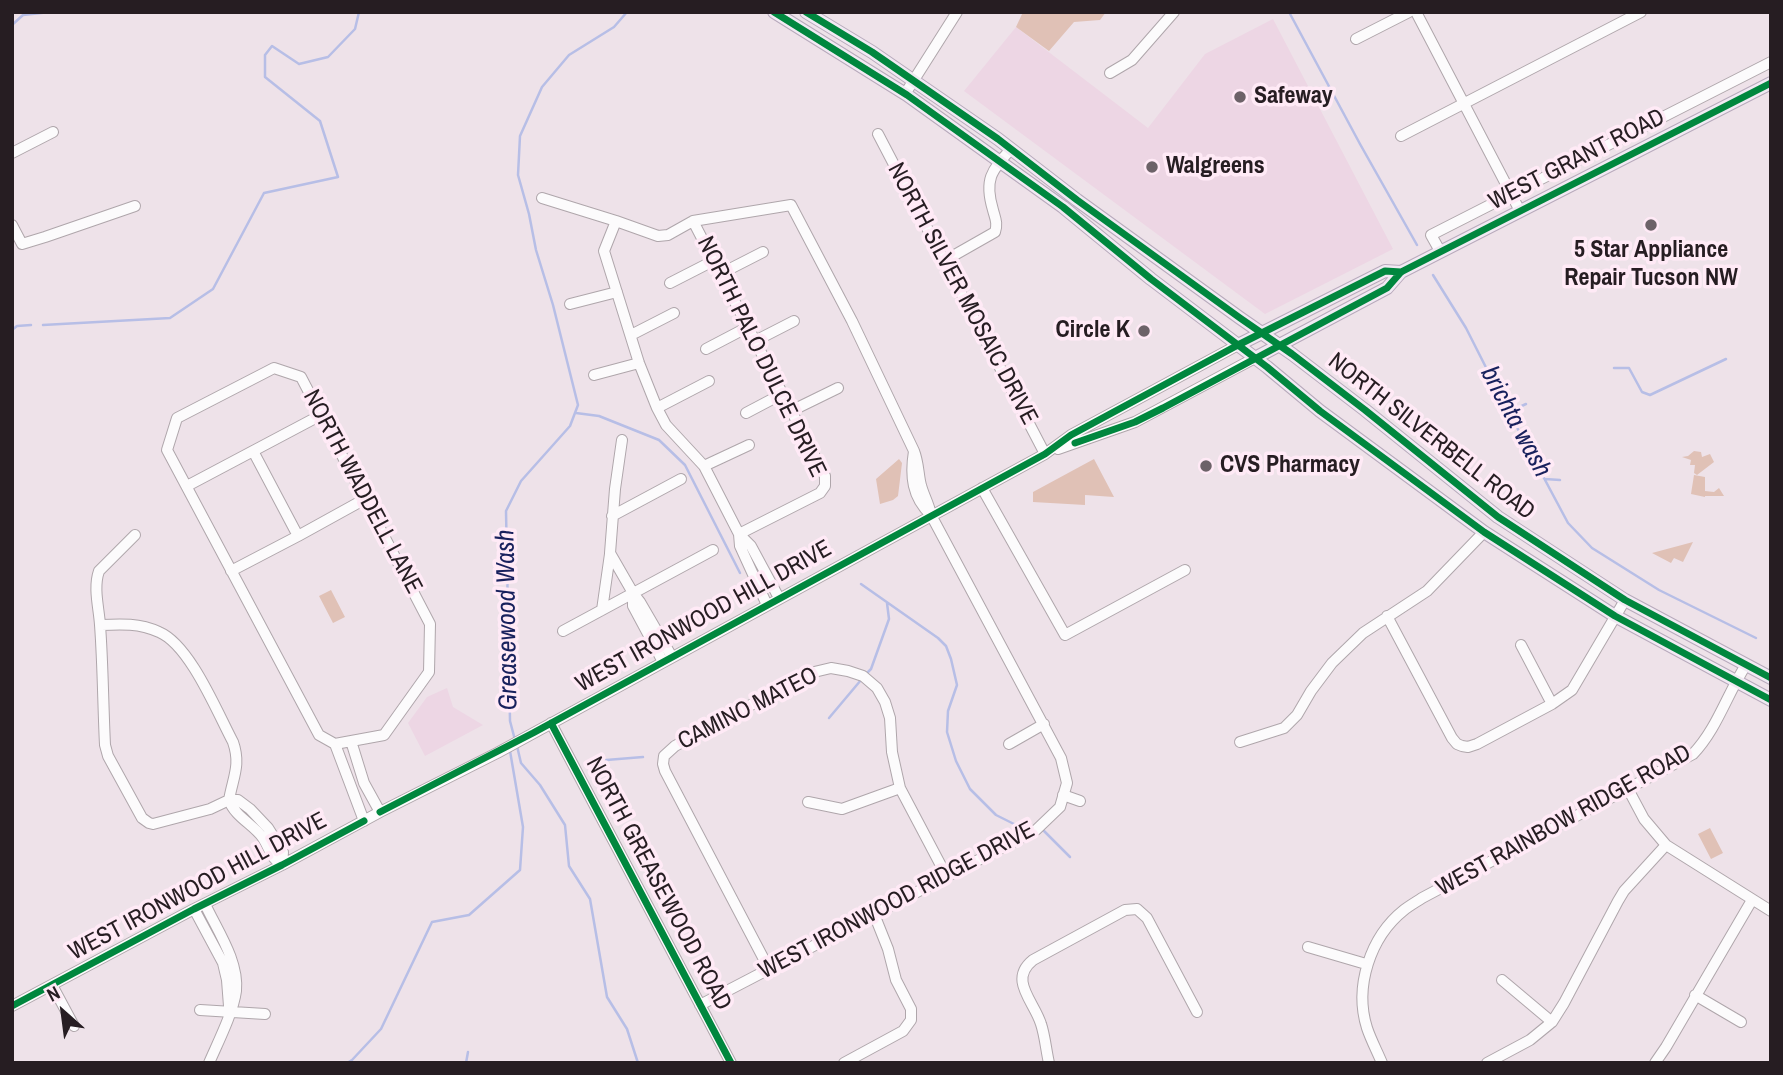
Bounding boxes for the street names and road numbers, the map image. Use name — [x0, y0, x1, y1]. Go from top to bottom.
street label: WEST GRANT ROAD — [1484, 103, 1670, 217]
street label: NORTH SILVER MOSAIC DRIVE — [881, 158, 1043, 430]
street label: NORTH PALO DULCE DRIVE — [690, 232, 832, 482]
street label: NORTH SILVERBELL ROAD — [1322, 347, 1540, 527]
street label: NORTH WADDELL LANE — [296, 385, 428, 599]
street label: WEST IRONWOOD HILL DRIVE — [571, 535, 837, 699]
street label: CAMINO MATEO — [673, 661, 823, 757]
street label: WEST RAINBOW RIDGE ROAD — [1432, 739, 1696, 903]
street label: NORTH GREASEWOOD ROAD — [579, 752, 737, 1016]
street label: WEST IRONWOOD HILL DRIVE — [64, 807, 332, 967]
street label: WEST IRONWOOD RIDGE DRIVE — [754, 816, 1040, 986]

